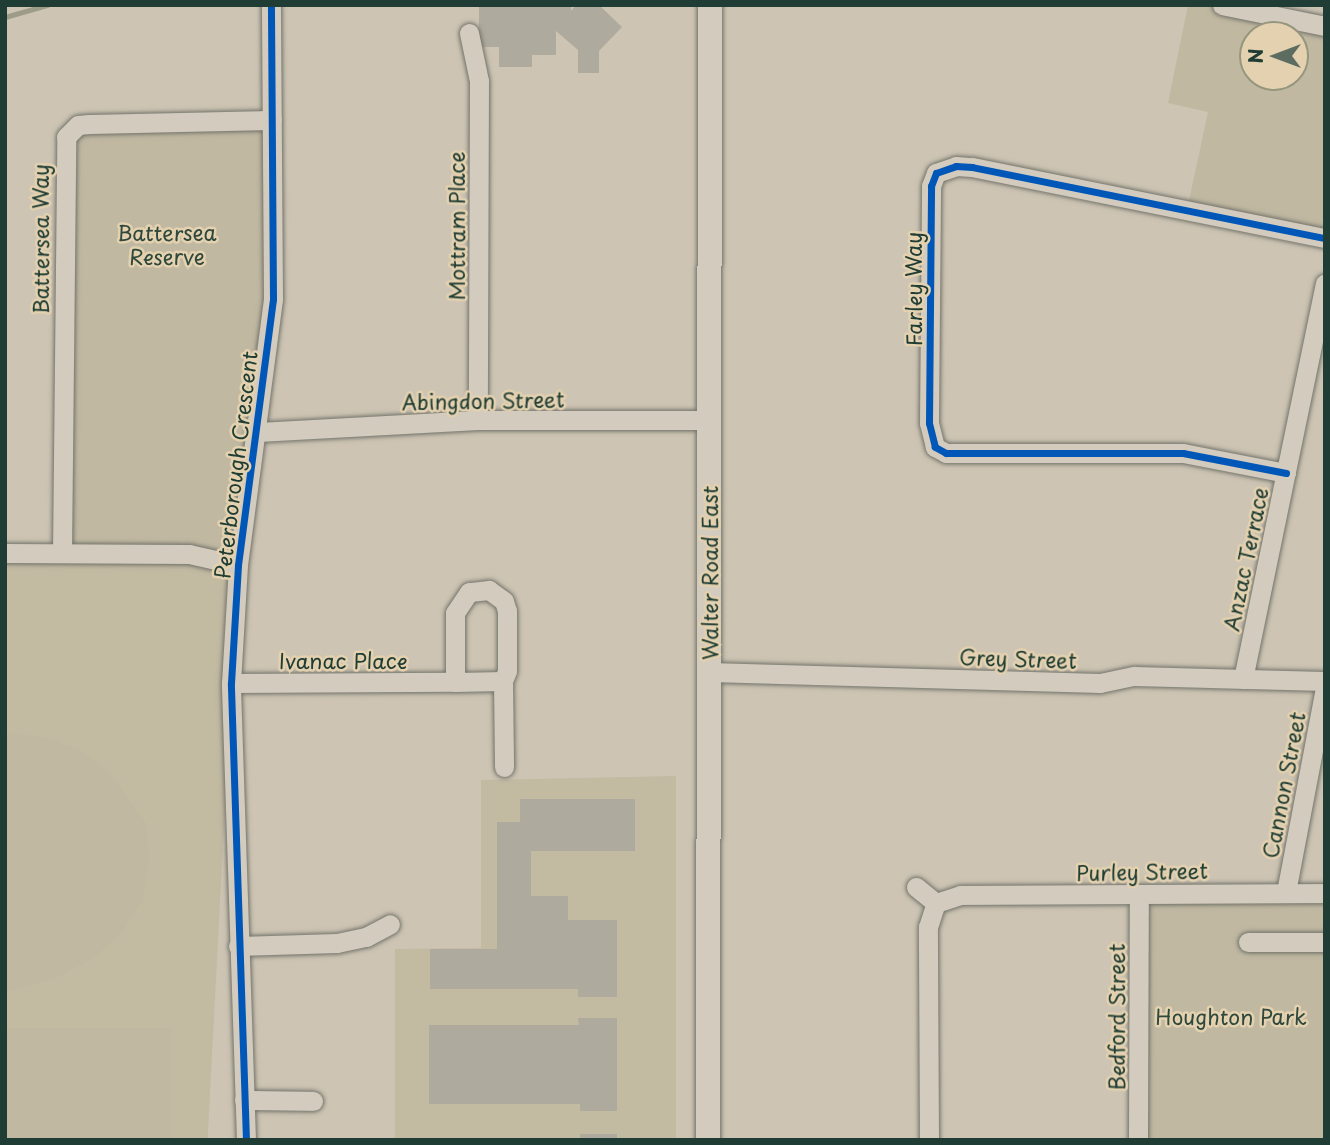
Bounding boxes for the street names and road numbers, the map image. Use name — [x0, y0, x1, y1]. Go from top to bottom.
street label: Mottram Place — [443, 151, 469, 301]
street label: Battersea Way — [27, 163, 53, 315]
street label: Farley Way — [900, 231, 926, 347]
street label: Peterborough Crescent — [209, 350, 261, 580]
street label: Abingdon Street — [401, 386, 565, 414]
street label: Walter Road East — [696, 485, 722, 661]
street label: Anzac Terrace — [1217, 485, 1273, 633]
street label: Grey Street — [958, 643, 1078, 673]
street label: Ivanac Place — [279, 647, 407, 673]
street label: Cannon Street — [1256, 710, 1310, 860]
street label: Purley Street — [1075, 857, 1209, 885]
street label: Bedford Street — [1103, 943, 1129, 1091]

